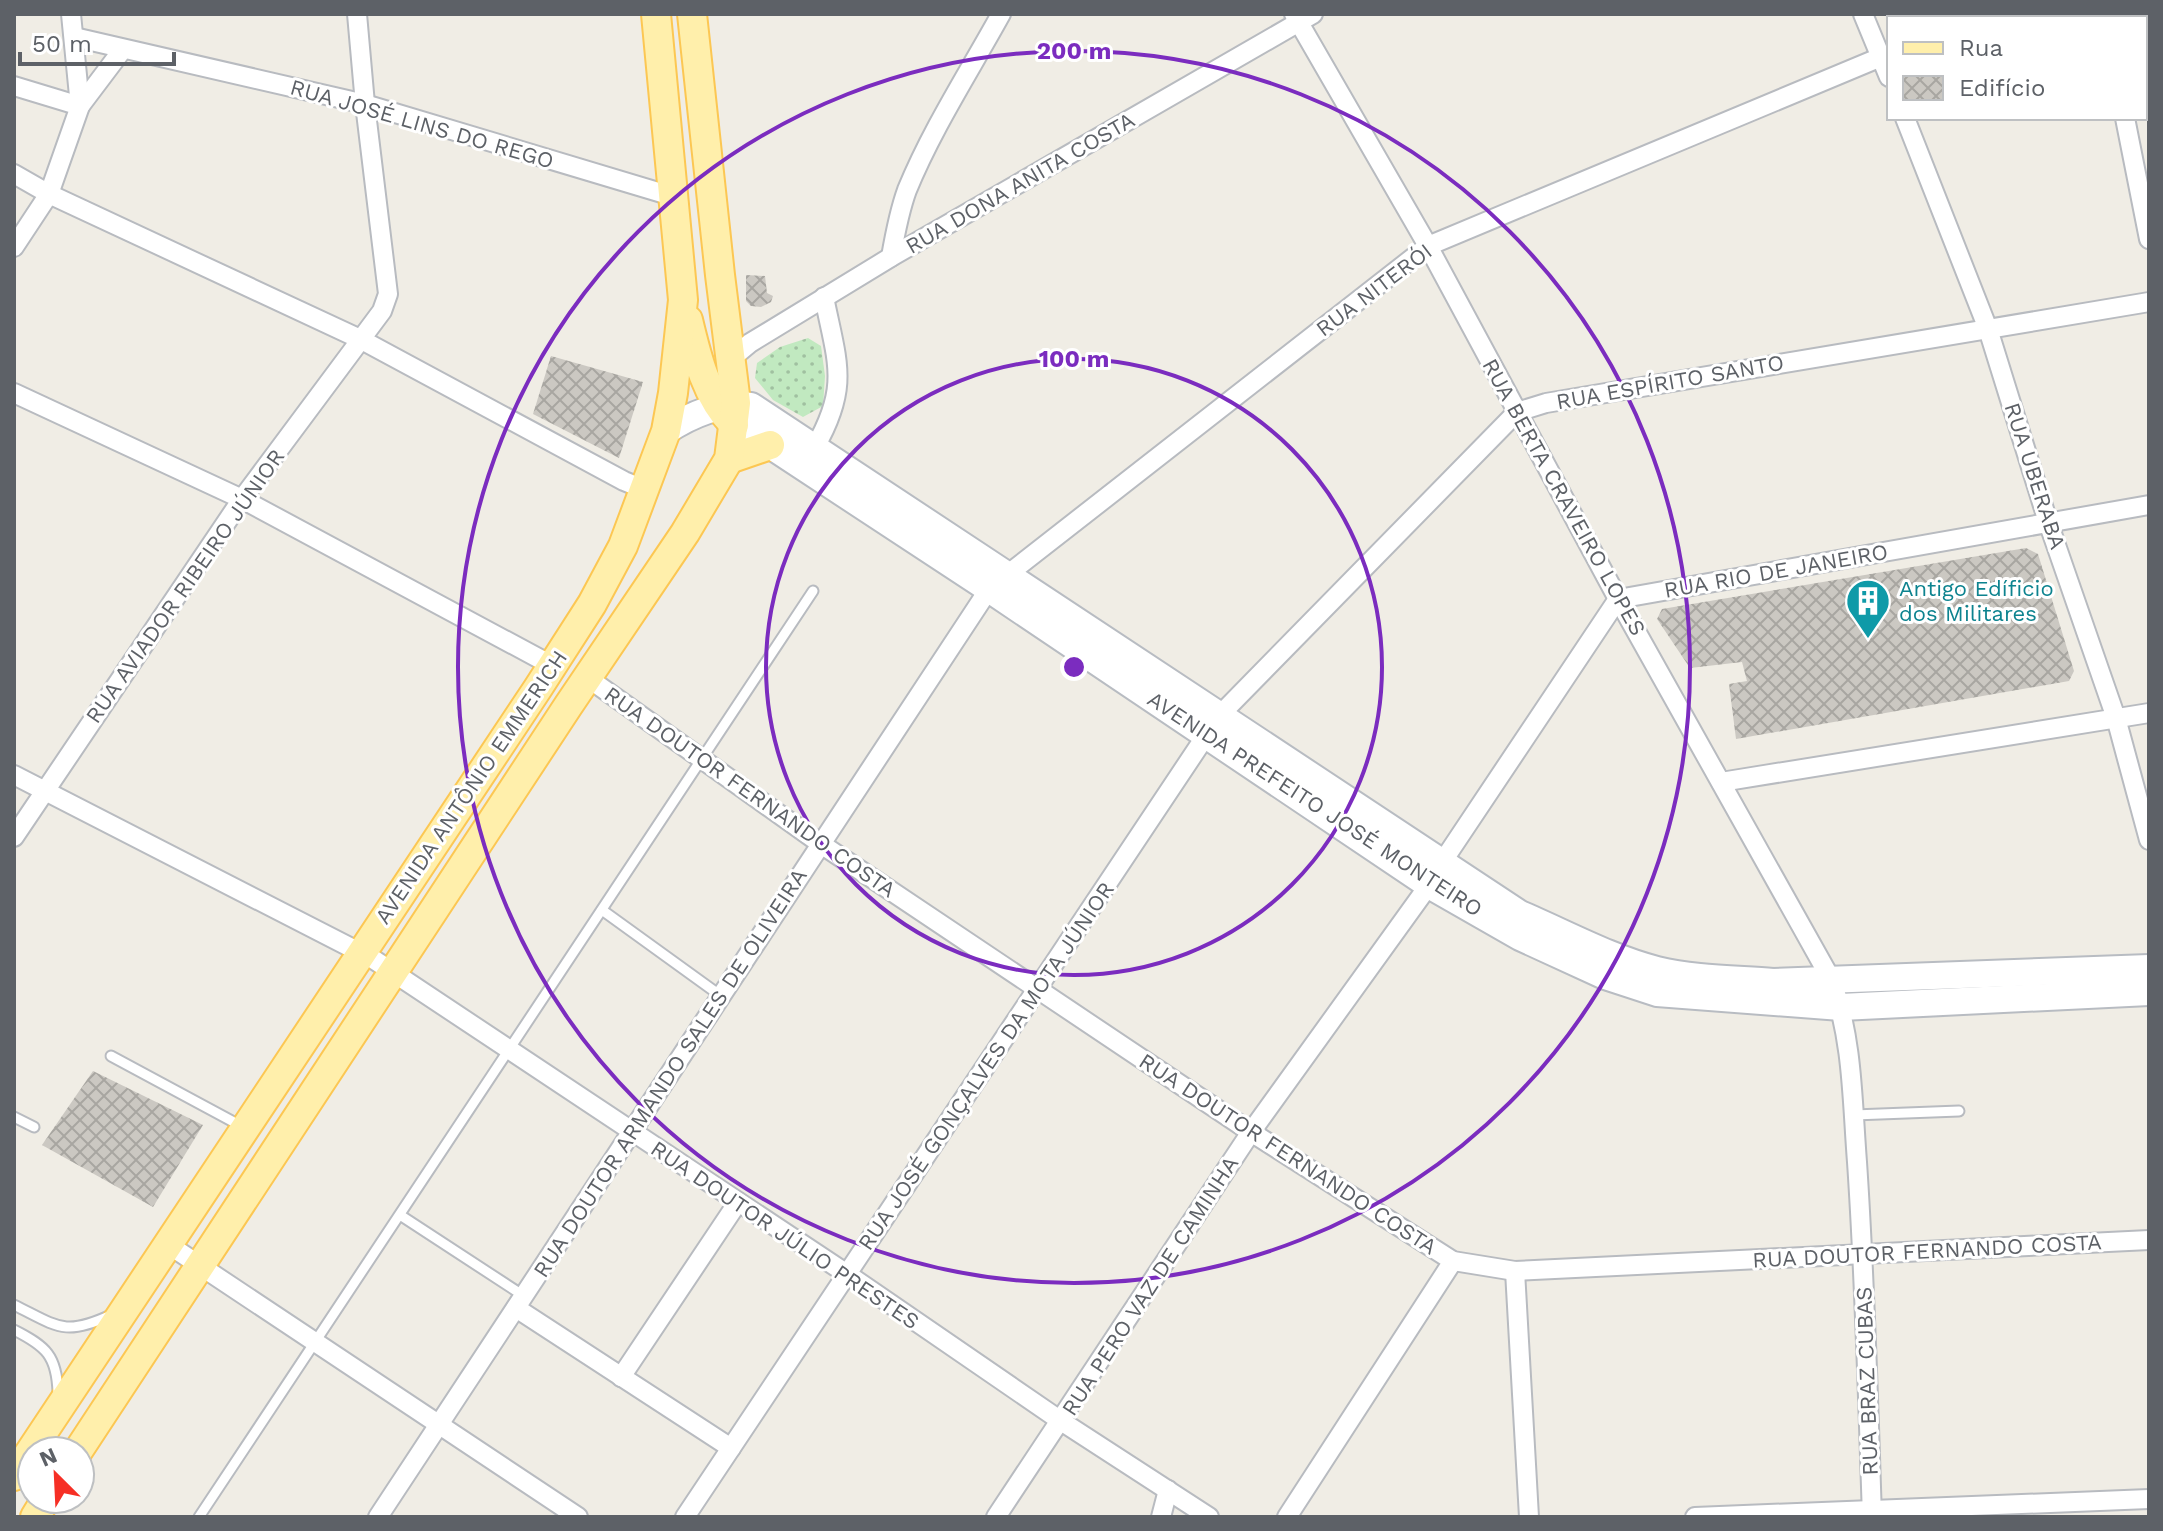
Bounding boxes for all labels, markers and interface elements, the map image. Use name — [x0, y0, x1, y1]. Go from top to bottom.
scale bar — [20, 16, 174, 66]
legend — [1887, 16, 2147, 120]
text: 50 m — [32, 30, 92, 58]
text: Rua — [1959, 34, 2003, 62]
text: 200 m — [1037, 37, 1111, 65]
street label: RUA JOSÉ LINS DO REGO — [287, 74, 557, 174]
text: Edifício — [1959, 74, 2045, 102]
street label: RUA DONA ANITA COSTA — [901, 107, 1139, 259]
street label: RUA NITERÓI — [1311, 238, 1437, 342]
text: 100 m — [1039, 345, 1109, 373]
street label: RUA ESPÍRITO SANTO — [1554, 350, 1786, 414]
street label: RUA BERTA CRAVEIRO LOPES — [1477, 354, 1651, 640]
street label: RUA UBERABA — [2000, 400, 2070, 552]
street label: RUA AVIADOR RIBEIRO JÚNIOR — [81, 444, 289, 728]
street label: RUA RIO DE JANEIRO — [1662, 539, 1890, 603]
place label: Antigo Edíficio dos Militares — [1899, 576, 2054, 626]
building icon: Antigo Edíficio dos Militares — [1844, 577, 1892, 640]
street label: AVENIDA ANTÔNIO EMMERICH — [370, 646, 572, 928]
centre of rings — [1060, 653, 1088, 681]
street label: RUA DOUTOR FERNANDO COSTA — [600, 681, 900, 903]
street label: AVENIDA PREFEITO JOSÉ MONTEIRO — [1143, 686, 1487, 922]
street label: RUA DOUTOR ARMANDO SALES DE OLIVEIRA — [528, 864, 812, 1282]
street label: RUA JOSÉ GONÇALVES DA MOTA JÚNIOR — [853, 877, 1119, 1255]
street label: RUA DOUTOR FERNANDO COSTA — [1135, 1048, 1441, 1260]
street label: RUA DOUTOR JÚLIO PRESTES — [646, 1136, 924, 1334]
street label: RUA PERO VAZ DE CAMINHA — [1057, 1152, 1243, 1420]
street label: RUA DOUTOR FERNANDO COSTA — [1752, 1229, 2102, 1273]
street label: RUA BRAZ CUBAS — [1851, 1286, 1883, 1476]
north arrow — [16, 1435, 96, 1515]
text: N — [36, 1442, 61, 1472]

